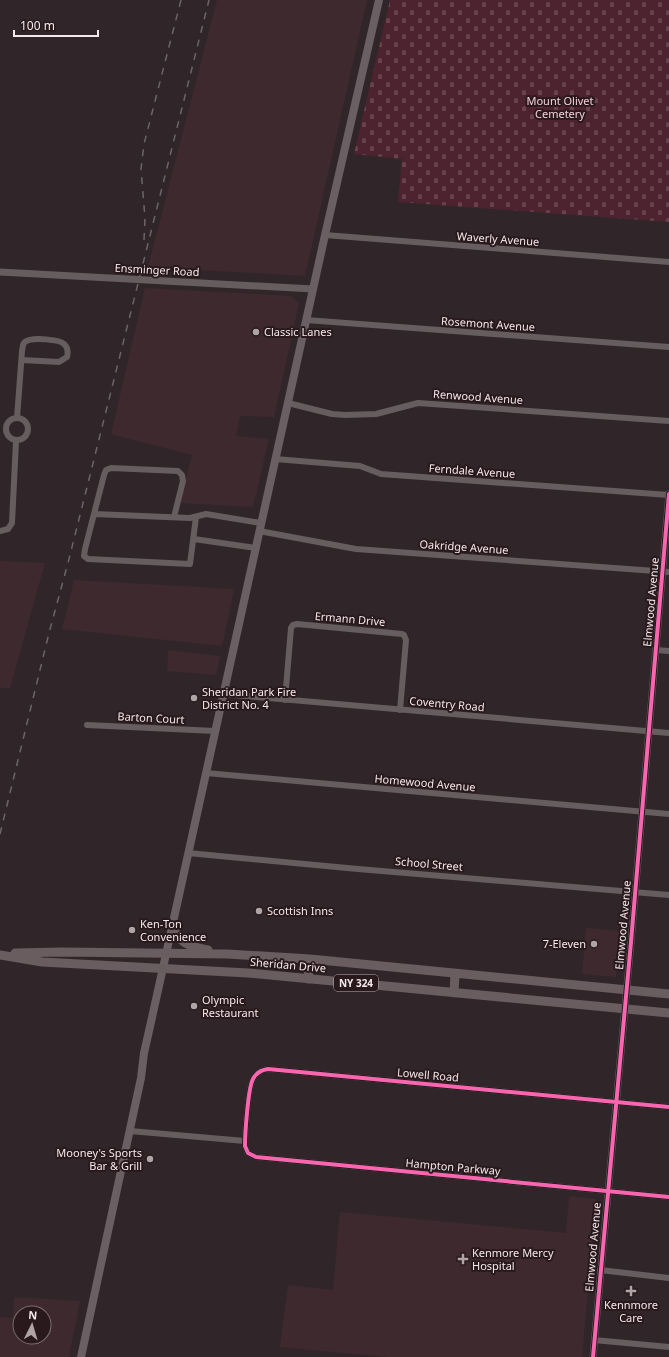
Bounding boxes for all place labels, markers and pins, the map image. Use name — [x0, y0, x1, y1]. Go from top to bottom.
place label: Classic Lanes — [264, 324, 332, 339]
marker: Classic Lanes — [251, 327, 261, 337]
place label: Sheridan Park Fire District No. 4 — [202, 684, 296, 712]
marker: Sheridan Park Fire District No. 4 — [189, 693, 199, 703]
place label: Scottish Inns — [267, 903, 333, 918]
marker: Scottish Inns — [254, 906, 264, 916]
place label: Ken-Ton Convenience — [140, 916, 206, 944]
marker: Ken-Ton Convenience — [127, 925, 137, 935]
place label: 7-Eleven — [543, 936, 586, 951]
marker: 7-Eleven — [589, 939, 599, 949]
place label: Olympic Restaurant — [202, 992, 259, 1020]
marker: Olympic Restaurant — [189, 1001, 199, 1011]
place label: Mooney's Sports Bar & Grill — [56, 1145, 142, 1173]
marker: Mooney's Sports Bar & Grill — [145, 1154, 155, 1164]
place label: Kenmore Mercy Hospital — [472, 1245, 554, 1273]
marker: Kenmore Mercy Hospital — [457, 1253, 469, 1265]
marker: Kennmore Care — [625, 1285, 637, 1297]
place label: Kennmore Care — [604, 1297, 658, 1325]

